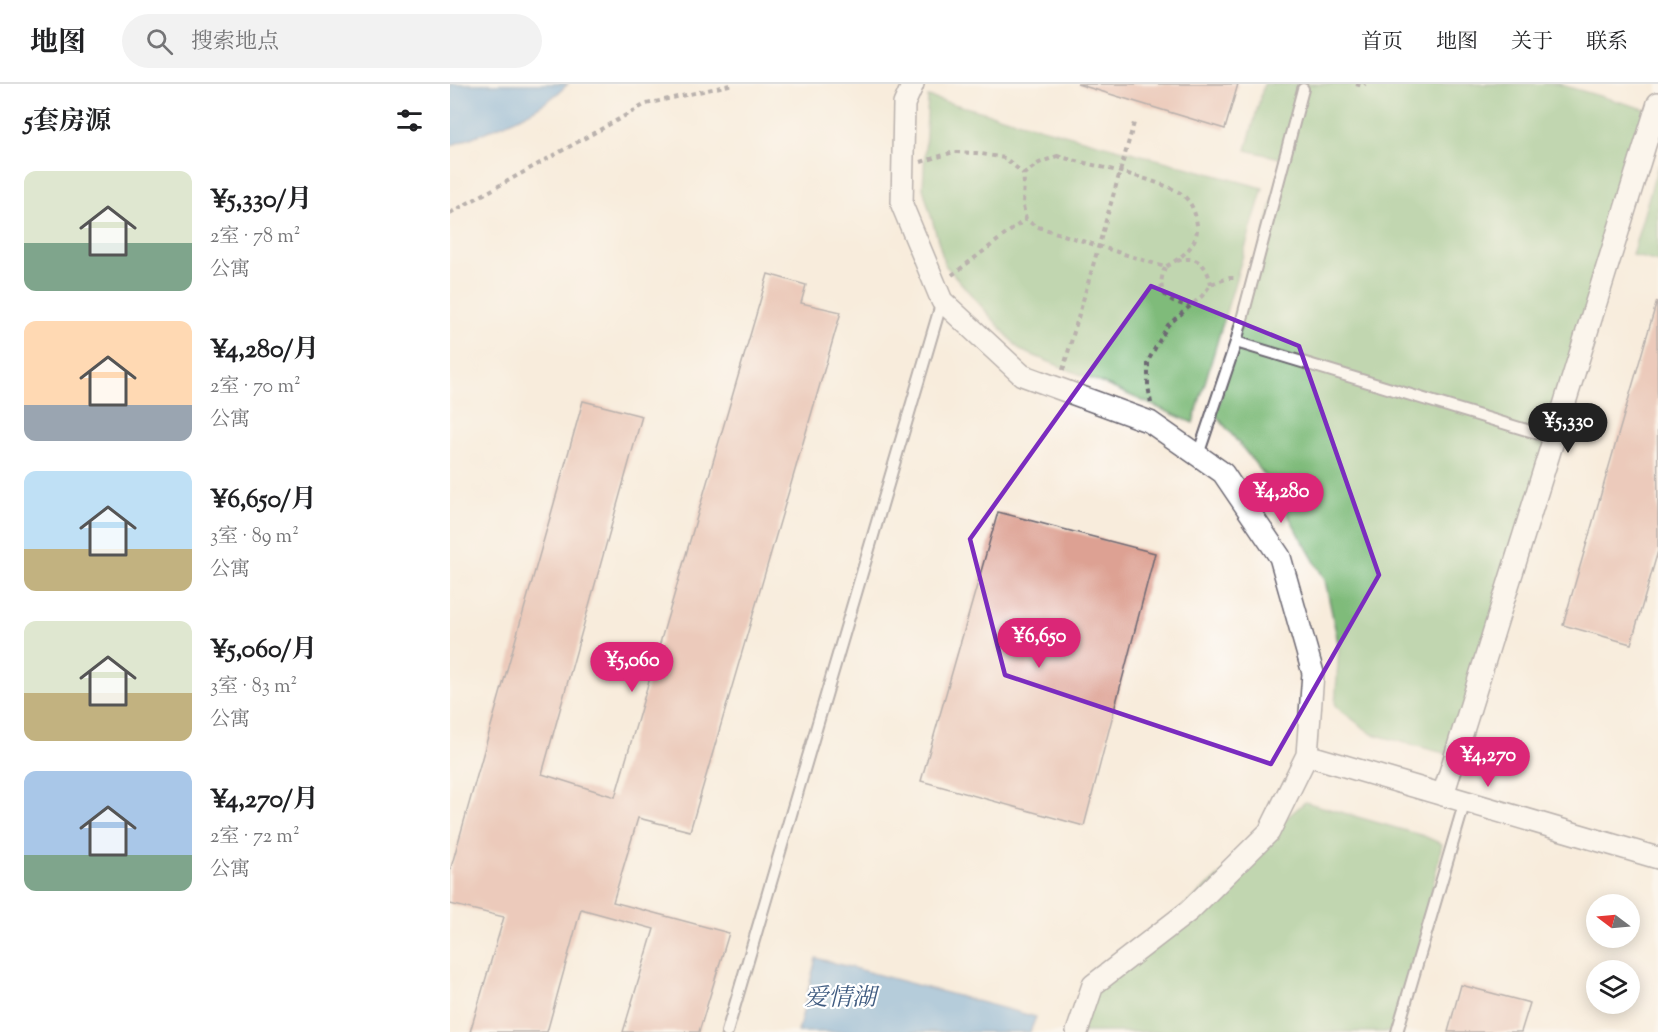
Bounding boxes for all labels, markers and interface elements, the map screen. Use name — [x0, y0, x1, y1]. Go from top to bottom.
search box — [122, 14, 542, 68]
text: 地图 — [30, 24, 86, 64]
icon: search — [143, 25, 176, 58]
text: 搜索地点 — [191, 27, 279, 59]
text: 首页 — [1361, 28, 1403, 58]
text: 地图 — [1436, 28, 1478, 58]
text: 关于 — [1511, 28, 1553, 58]
text: 联系 — [1586, 28, 1628, 58]
text: 5套房源 — [24, 104, 111, 141]
icon: filters — [393, 104, 426, 137]
text: ¥5,330/月 — [210, 182, 312, 219]
icon: home — [72, 195, 144, 267]
text: 2室 · 78 m² — [210, 223, 300, 252]
text: 公寓 — [210, 256, 250, 285]
text: ¥4,280/月 — [210, 332, 319, 369]
icon: home — [72, 345, 144, 417]
text: 2室 · 70 m² — [210, 373, 301, 402]
pin: ¥5,330 — [1519, 403, 1617, 454]
text: 公寓 — [210, 406, 250, 435]
text: ¥5,330 — [1542, 408, 1594, 437]
pin: ¥4,280 — [1232, 473, 1330, 524]
text: ¥4,280 — [1253, 478, 1309, 507]
text: ¥6,650/月 — [210, 482, 317, 519]
icon: home — [72, 495, 144, 567]
text: 3室 · 89 m² — [210, 523, 299, 552]
text: 公寓 — [210, 556, 250, 585]
pin: ¥6,650 — [990, 618, 1088, 669]
text: ¥6,650 — [1012, 623, 1066, 652]
text: ¥5,060/月 — [210, 632, 317, 669]
pin: ¥5,060 — [583, 642, 681, 693]
icon: home — [72, 645, 144, 717]
text: ¥5,060 — [604, 647, 660, 676]
text: 3室 · 83 m² — [210, 673, 297, 702]
text: 公寓 — [210, 706, 250, 735]
pin: ¥4,270 — [1439, 737, 1537, 788]
text: ¥4,270 — [1460, 742, 1516, 771]
text: ¥4,270/月 — [210, 782, 319, 819]
icon: home — [72, 795, 144, 867]
text: 2室 · 72 m² — [210, 823, 300, 852]
text: 公寓 — [210, 856, 250, 885]
north arrow — [1586, 894, 1640, 948]
map controls — [1586, 894, 1640, 1014]
button: layers — [1586, 960, 1640, 1014]
water label: 爱情湖 — [804, 982, 880, 1016]

